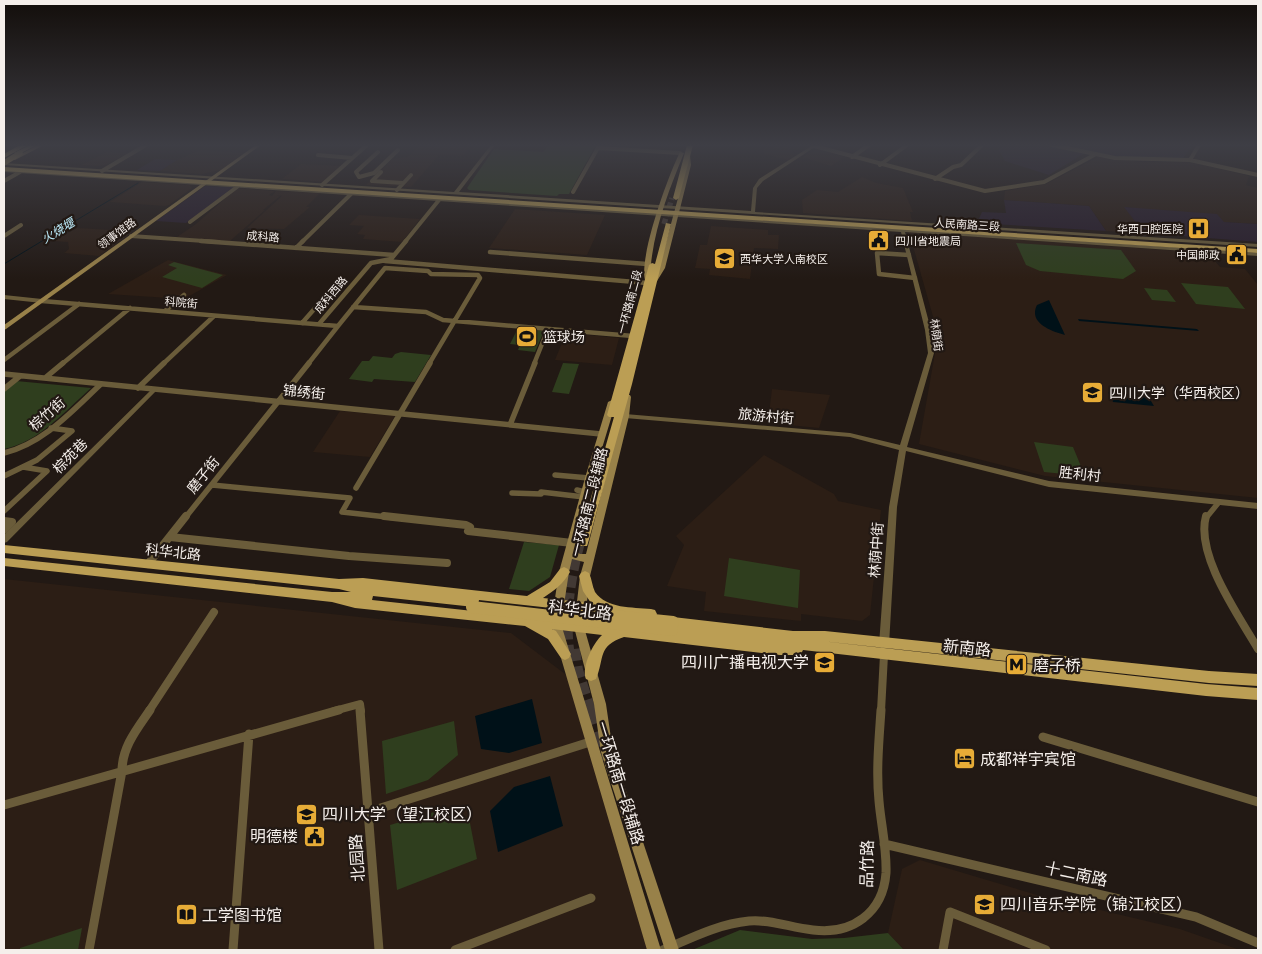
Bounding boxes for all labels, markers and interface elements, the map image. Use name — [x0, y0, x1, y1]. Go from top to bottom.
water label: 火烧堰 — [39, 215, 79, 246]
street label: 领事馆路 — [95, 216, 139, 252]
street label: 人民南路三段 — [934, 216, 1000, 234]
hospital icon: 华西口腔医院 — [1187, 217, 1211, 241]
place label: 华西口腔医院 — [1117, 223, 1183, 236]
street label: 成科路 — [246, 229, 280, 245]
public building icon: 四川省地震局 — [867, 229, 891, 253]
place label: 四川省地震局 — [895, 235, 961, 248]
public building icon: 中国邮政 — [1224, 243, 1248, 267]
school or university icon: 西华大学人南校区 — [712, 247, 736, 271]
place label: 中国邮政 — [1176, 249, 1220, 262]
place label: 西华大学人南校区 — [740, 253, 828, 266]
street label: 一环路南二段 — [615, 268, 645, 336]
street label: 成科西路 — [312, 274, 350, 316]
street label: 科院街 — [164, 295, 198, 311]
street label: 林荫街 — [927, 318, 945, 352]
sports icon: 篮球场 — [515, 325, 539, 349]
place label: 篮球场 — [543, 329, 585, 345]
school or university icon: 四川大学（华西校区） — [1081, 381, 1105, 405]
street label: 锦绣街 — [282, 382, 326, 402]
place label: 四川大学（华西校区） — [1109, 385, 1249, 401]
street label: 棕竹街 — [26, 394, 68, 434]
street label: 旅游村街 — [737, 406, 795, 426]
street label: 棕苑巷 — [49, 435, 91, 477]
street label: 一环路南二段辅路 — [568, 446, 610, 558]
street label: 磨子街 — [184, 454, 222, 496]
street label: 胜利村 — [1058, 464, 1102, 484]
street label: 林荫中街 — [866, 522, 886, 578]
street label: 科华北路 — [144, 541, 202, 563]
street label: 科华北路 — [547, 597, 613, 623]
street label: 新南路 — [942, 636, 992, 660]
school or university icon: 四川广播电视大学 — [813, 650, 837, 674]
place label: 四川广播电视大学 — [681, 653, 809, 672]
metro station icon: 磨子桥 — [1005, 653, 1029, 677]
place label: 磨子桥 — [1033, 656, 1081, 675]
street label: 一环路南一段辅路 — [592, 719, 648, 847]
hotel icon: 成都祥宇宾馆 — [952, 747, 976, 771]
place label: 成都祥宇宾馆 — [980, 750, 1076, 769]
school or university icon: 四川大学（望江校区） — [294, 802, 318, 826]
place label: 四川大学（望江校区） — [322, 805, 482, 824]
public building icon: 明德楼 — [302, 824, 326, 848]
place label: 明德楼 — [250, 827, 298, 846]
street label: 北园路 — [346, 833, 368, 883]
street label: 品竹路 — [857, 840, 877, 888]
street label: 十二南路 — [1043, 858, 1109, 890]
school or university icon: 四川音乐学院（锦江校区） — [972, 892, 996, 916]
place label: 四川音乐学院（锦江校区） — [1000, 895, 1192, 914]
library icon: 工学图书馆 — [174, 903, 198, 927]
place label: 工学图书馆 — [202, 906, 282, 925]

